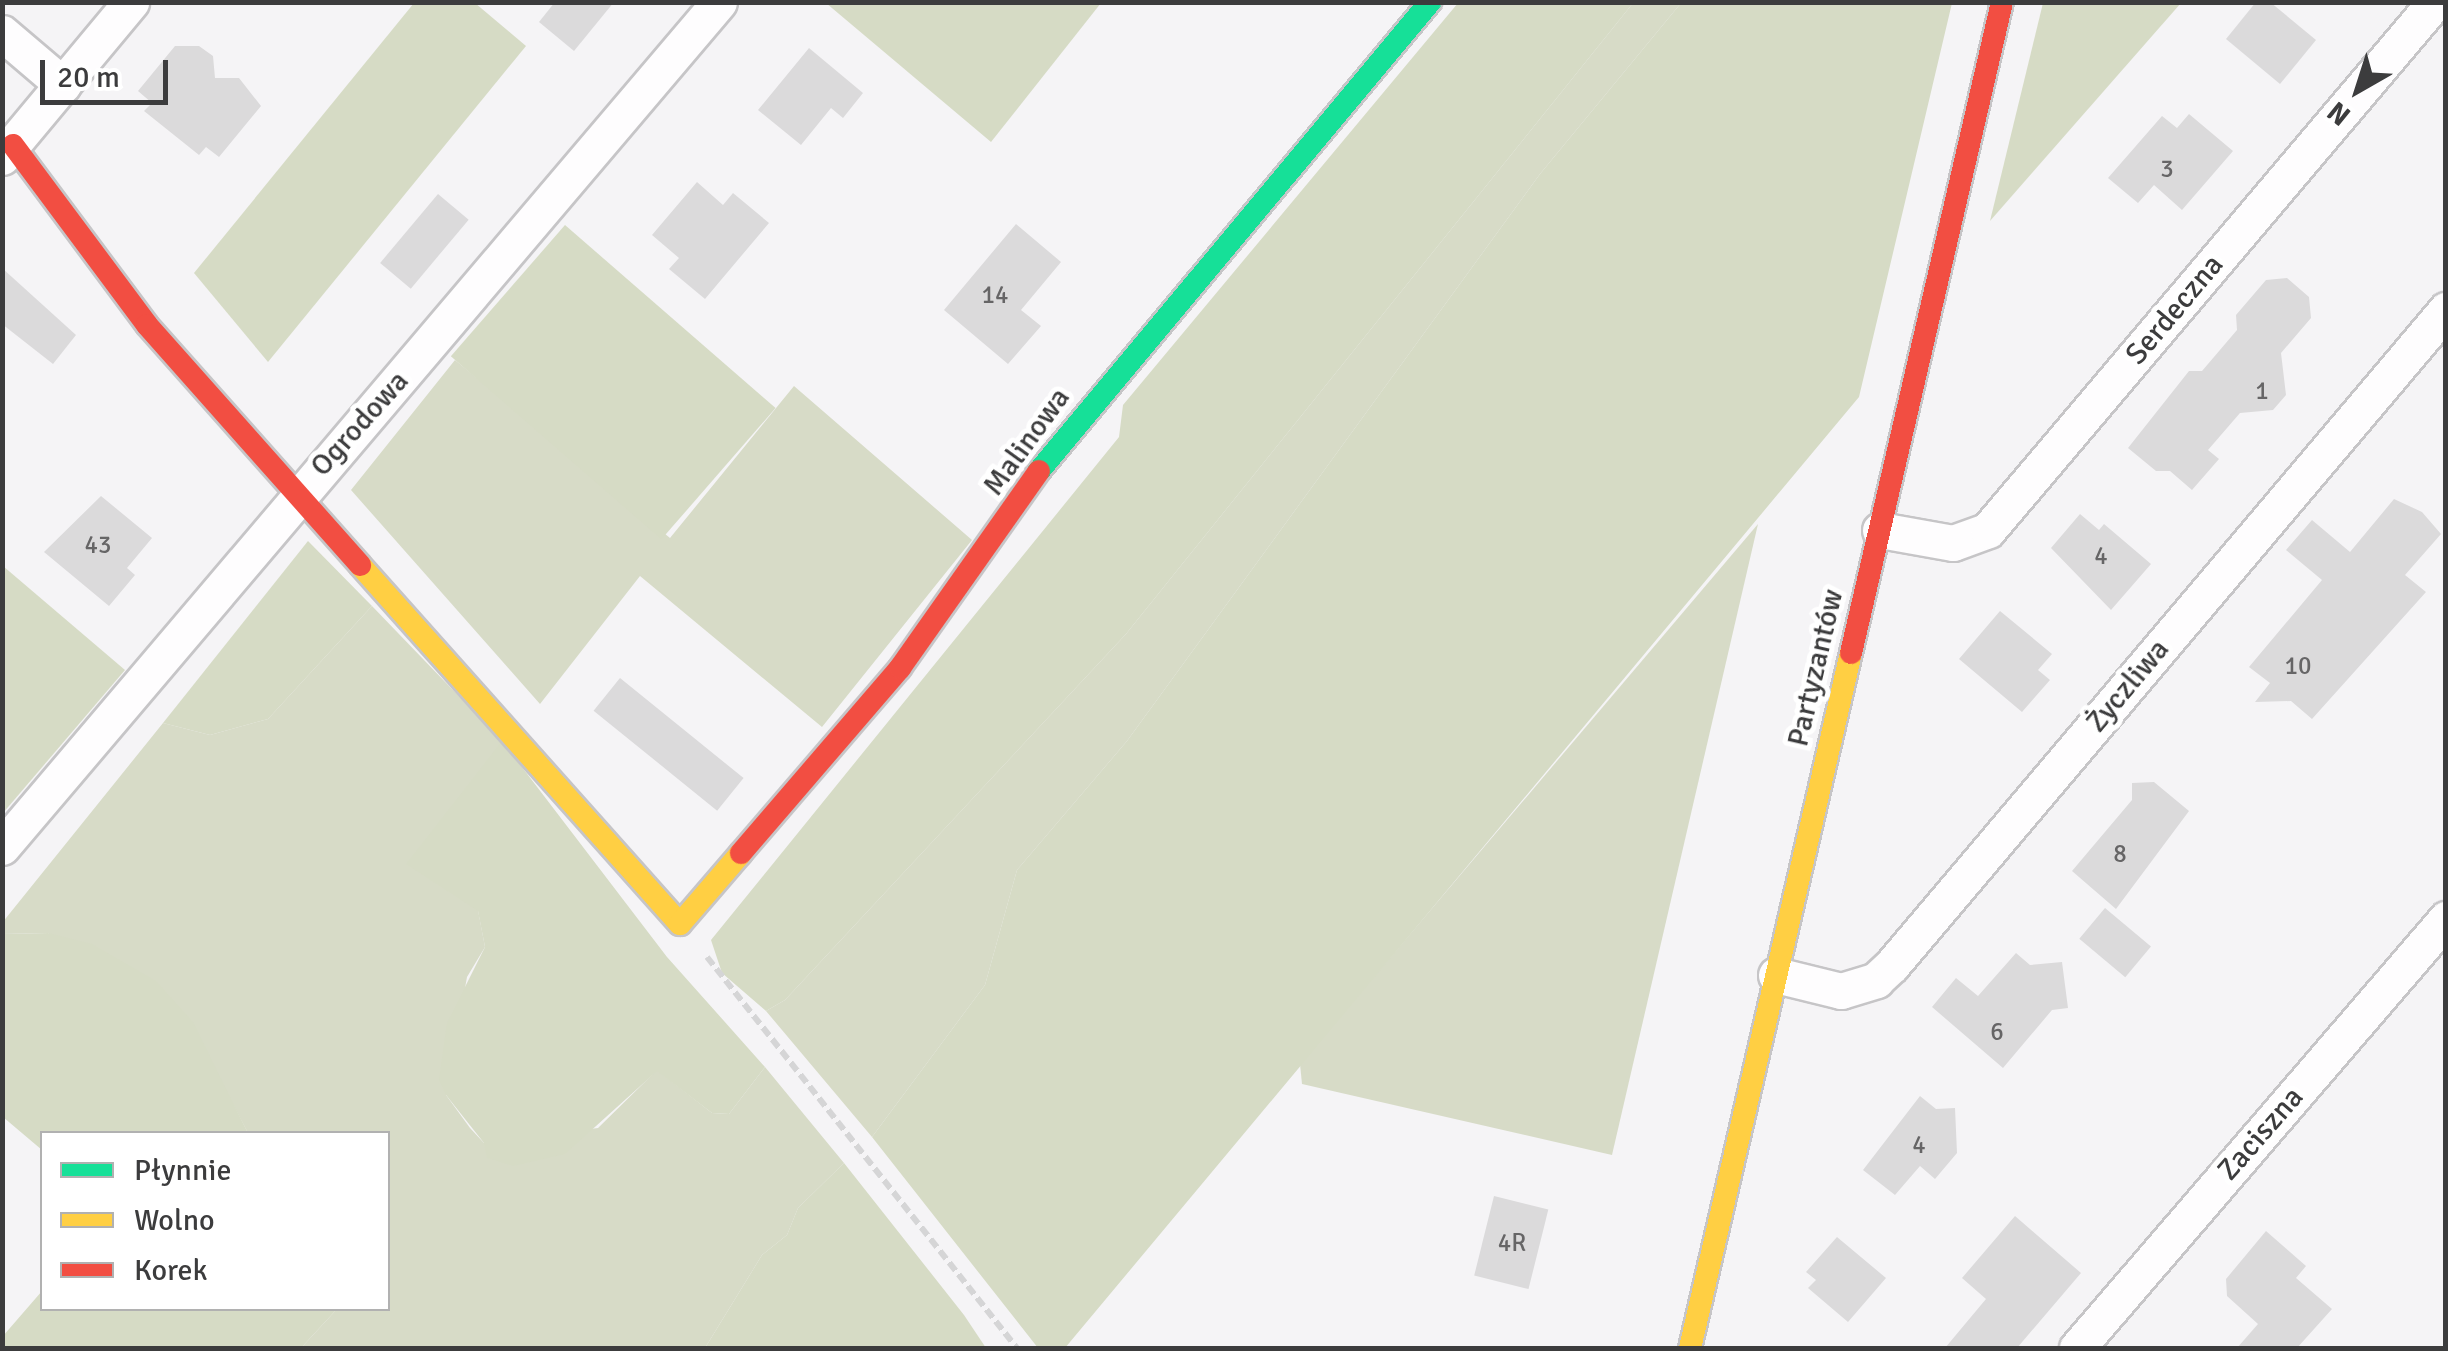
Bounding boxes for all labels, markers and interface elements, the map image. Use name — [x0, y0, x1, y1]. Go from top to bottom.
scale bar — [45, 40, 172, 102]
north arrow — [2308, 40, 2408, 140]
text: 20 m — [57, 59, 120, 96]
text: N — [2321, 94, 2357, 133]
house number: 3 — [2160, 154, 2174, 184]
street label: Serdeczna — [2119, 248, 2231, 372]
house number: 14 — [982, 280, 1008, 310]
street label: Ogrodowa — [303, 364, 417, 484]
house number: 1 — [2255, 376, 2269, 406]
street label: Malinowa — [976, 381, 1078, 503]
house number: 43 — [85, 530, 111, 560]
house number: 4 — [2094, 541, 2108, 571]
street label: Partyzantów — [1780, 586, 1852, 750]
street label: Życzliwa — [2079, 632, 2177, 740]
house number: 10 — [2285, 651, 2311, 681]
house number: 8 — [2113, 839, 2127, 869]
house number: 6 — [1990, 1017, 2004, 1047]
street label: Zaciszna — [2211, 1080, 2311, 1188]
house number: 4 — [1912, 1130, 1926, 1160]
legend — [40, 1131, 390, 1311]
text: Płynnie — [134, 1152, 231, 1189]
text: Wolno — [134, 1202, 215, 1239]
house number: 4R — [1498, 1228, 1526, 1258]
text: Korek — [134, 1252, 208, 1289]

